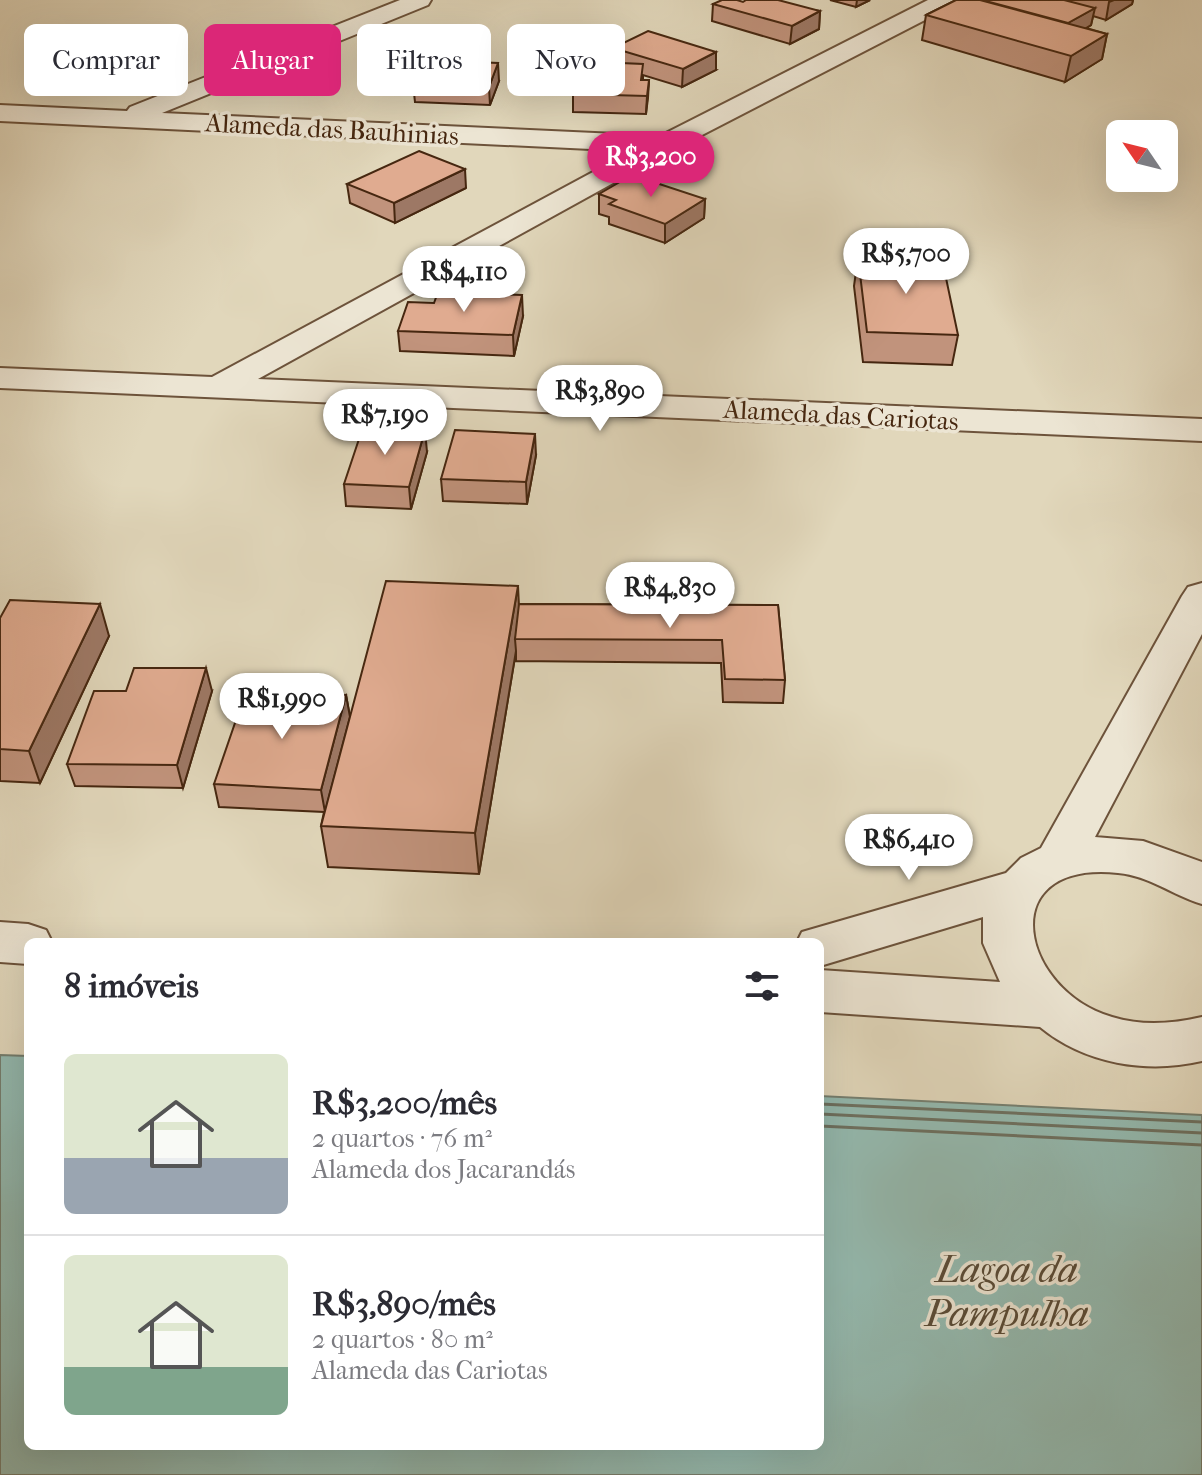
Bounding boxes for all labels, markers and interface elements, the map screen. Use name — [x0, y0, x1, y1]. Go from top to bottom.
chip: Comprar — [24, 24, 188, 96]
chip: Alugar — [204, 24, 341, 96]
chip: Filtros — [357, 24, 491, 96]
chip: Novo — [507, 24, 625, 96]
street label: Alameda das Bauhinias — [203, 107, 460, 152]
north arrow — [1106, 120, 1178, 192]
map controls — [1106, 120, 1178, 192]
pin: R$3,200 — [577, 131, 725, 199]
text: R$3,200 — [605, 141, 697, 172]
pin: R$5,700 — [832, 228, 980, 296]
text: R$5,700 — [861, 238, 951, 269]
pin: R$4,110 — [390, 246, 538, 314]
text: R$4,110 — [420, 256, 508, 287]
pin: R$3,890 — [526, 365, 674, 433]
text: R$3,890 — [555, 375, 645, 406]
pin: R$7,190 — [311, 389, 459, 457]
street label: Alameda das Cariotas — [722, 394, 959, 437]
text: R$7,190 — [341, 399, 429, 430]
pin: R$4,830 — [596, 562, 744, 630]
text: R$4,830 — [624, 572, 716, 603]
pin: R$1,990 — [208, 673, 356, 741]
text: R$1,990 — [238, 683, 326, 714]
pin: R$6,410 — [835, 814, 983, 882]
text: R$6,410 — [863, 824, 955, 855]
icon: filters — [740, 964, 784, 1008]
text: 8 imóveis — [64, 966, 199, 1006]
text: R$3,200/mês — [312, 1083, 497, 1123]
icon: home — [128, 1086, 224, 1182]
text: 2 quartos · 76 m² — [312, 1123, 492, 1154]
text: Alameda dos Jacarandás — [312, 1154, 575, 1185]
water label: Lagoa da Pampulha — [923, 1247, 1089, 1336]
text: R$3,890/mês — [312, 1284, 496, 1324]
icon: home — [128, 1287, 224, 1383]
text: 2 quartos · 80 m² — [312, 1324, 493, 1355]
text: Alameda das Cariotas — [312, 1355, 548, 1386]

